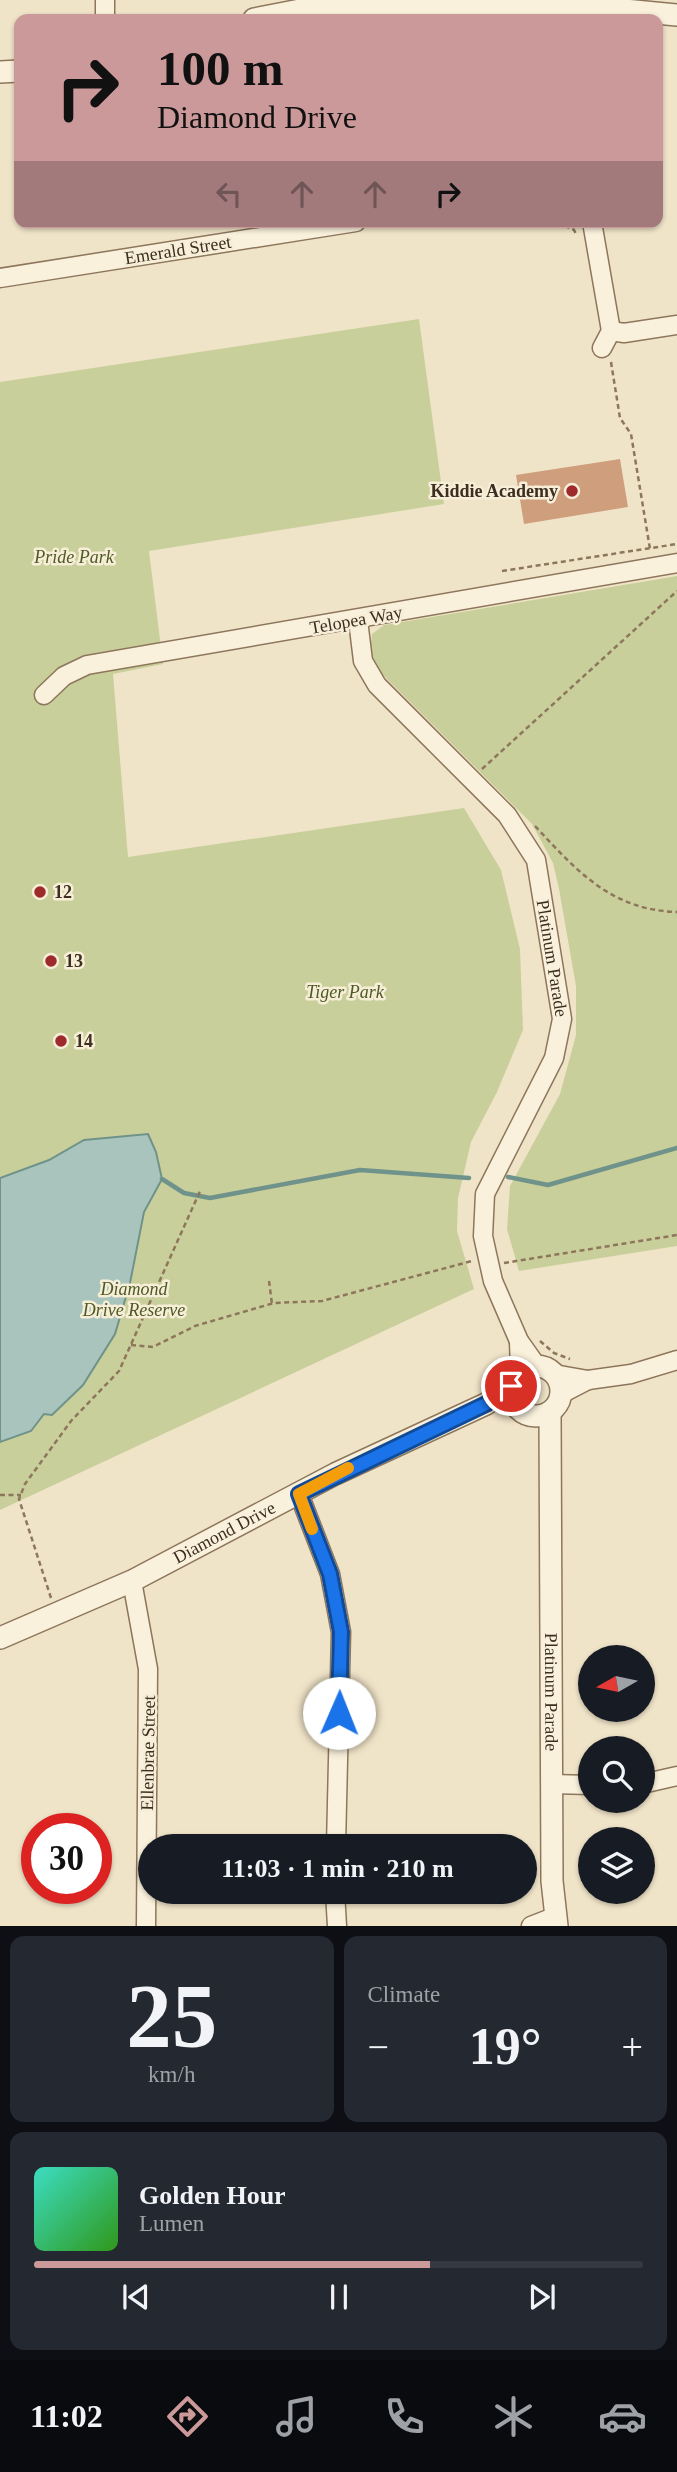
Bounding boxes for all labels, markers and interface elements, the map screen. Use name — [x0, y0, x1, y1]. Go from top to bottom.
text: 100 m — [157, 41, 284, 96]
icon: right — [42, 42, 133, 133]
text: Diamond Drive — [157, 99, 357, 135]
icon: left — [210, 175, 248, 213]
icon: ahead — [283, 175, 321, 213]
icon: ahead — [356, 175, 394, 213]
icon: right — [429, 175, 467, 213]
street label: Emerald Street — [123, 232, 233, 268]
place label: Kiddie Academy — [430, 481, 558, 501]
marker: Kiddie Academy — [564, 483, 580, 499]
park label: Pride Park — [33, 547, 115, 567]
street label: Telopea Way — [308, 602, 404, 638]
place label: 12 — [54, 882, 72, 902]
marker: 12 — [32, 884, 48, 900]
street label: Platinum Parade — [533, 898, 572, 1018]
place label: 13 — [65, 951, 83, 971]
marker: 13 — [43, 953, 59, 969]
park label: Tiger Park — [306, 982, 385, 1002]
place label: 14 — [75, 1031, 93, 1051]
marker: 14 — [53, 1033, 69, 1049]
park label: Diamond Drive Reserve — [82, 1279, 185, 1320]
pin — [481, 1356, 541, 1416]
icon: arrive — [492, 1367, 530, 1405]
street label: Diamond Drive — [170, 1497, 279, 1567]
street label: Platinum Parade — [541, 1633, 561, 1751]
north arrow — [578, 1645, 654, 1722]
map controls — [578, 1645, 655, 1904]
position arrow — [302, 1676, 376, 1750]
street label: Ellenbrae Street — [137, 1695, 159, 1811]
button: search — [578, 1736, 655, 1813]
speed limit sign: 30 — [21, 1813, 112, 1904]
button: layers — [578, 1827, 655, 1904]
text: 11:03 · 1 min · 210 m — [221, 1854, 454, 1883]
text: 25 — [126, 1966, 217, 2067]
text: Climate — [368, 1982, 440, 2007]
text: 19° — [469, 2018, 542, 2075]
text: − — [368, 2026, 389, 2068]
text: + — [622, 2026, 643, 2068]
text: km/h — [148, 2062, 195, 2087]
text: Golden Hour — [139, 2181, 286, 2210]
text: Lumen — [139, 2211, 204, 2236]
icon: previous — [117, 2278, 155, 2316]
icon: pause — [320, 2278, 358, 2316]
icon: next — [523, 2278, 561, 2316]
icon: directions — [163, 2392, 212, 2441]
icon: music — [272, 2392, 321, 2441]
icon: phone — [380, 2392, 429, 2441]
icon: climate — [489, 2392, 538, 2441]
icon: car — [598, 2392, 647, 2441]
text: 11:02 — [30, 2398, 103, 2434]

